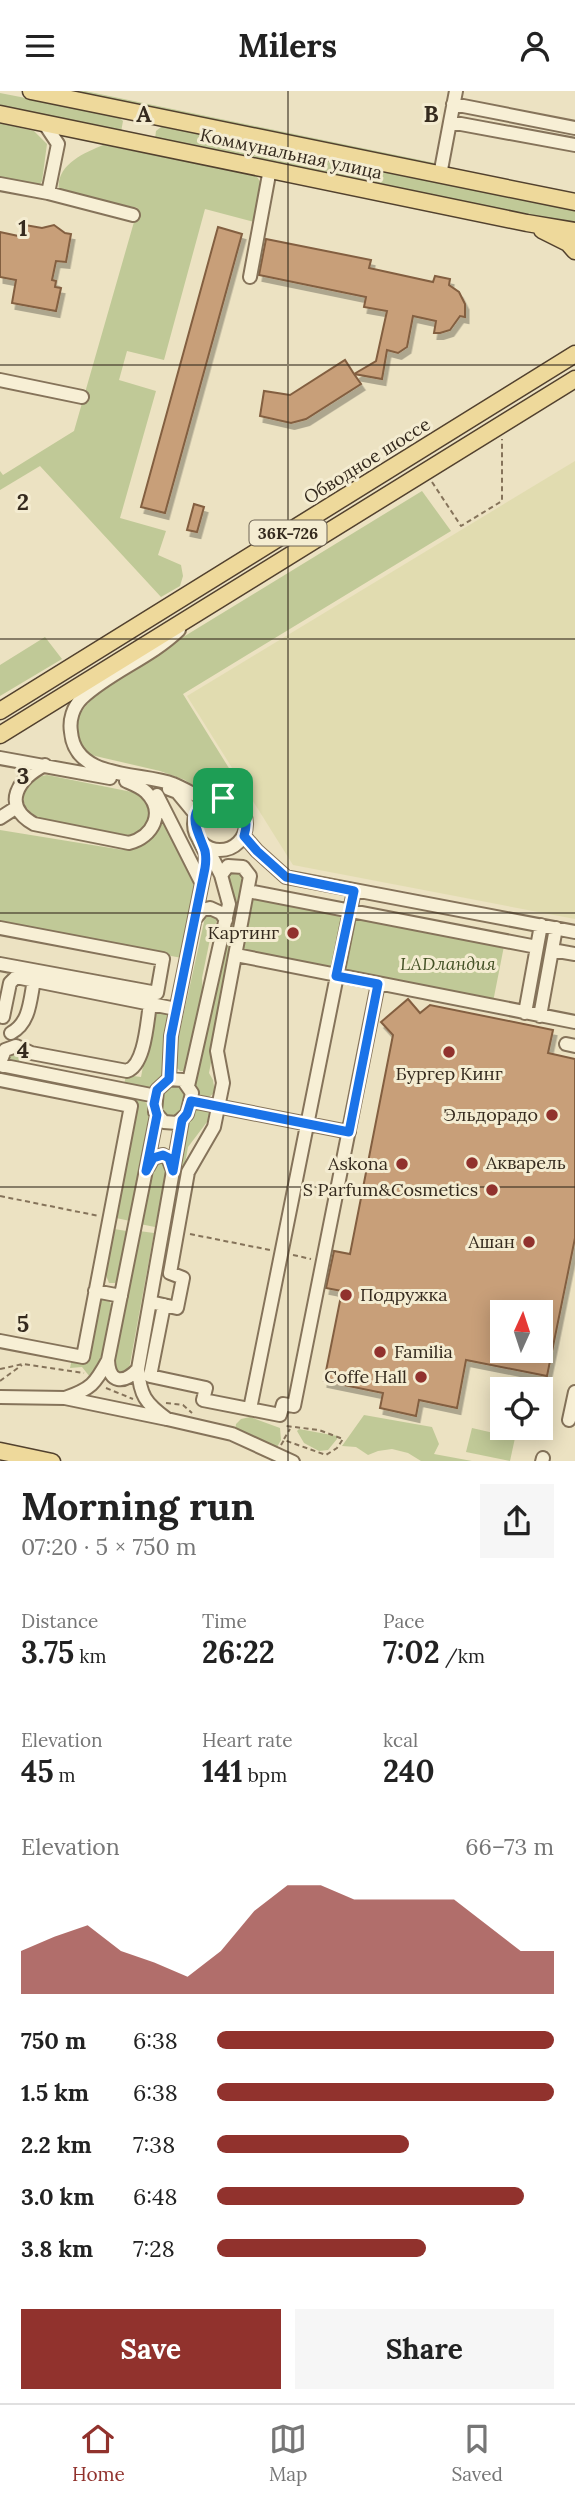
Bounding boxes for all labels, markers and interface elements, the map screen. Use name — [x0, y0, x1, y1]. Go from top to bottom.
text: Milers — [238, 25, 337, 66]
icon: menu — [21, 27, 59, 65]
icon: person — [516, 27, 554, 65]
text: A — [136, 99, 152, 128]
text: B — [423, 99, 439, 128]
street label: Коммунальная улица — [198, 123, 384, 184]
text: 1 — [18, 213, 28, 242]
street label: Обводное шоссе — [299, 412, 435, 509]
text: 2 — [17, 487, 29, 516]
road number: 36К-726 — [250, 521, 326, 545]
text: 3 — [17, 761, 29, 790]
pin — [193, 768, 253, 828]
icon: arrive — [204, 779, 242, 817]
place label: Картинг — [207, 921, 279, 944]
marker: Картинг — [285, 925, 301, 941]
park label: LADландия — [400, 952, 496, 975]
text: 4 — [17, 1035, 29, 1064]
marker: Бургер Кинг — [441, 1044, 457, 1060]
place label: Бургер Кинг — [395, 1062, 503, 1085]
place label: Эльдорадо — [443, 1103, 538, 1126]
marker: Эльдорадо — [544, 1107, 560, 1123]
place label: Акварель — [485, 1151, 566, 1174]
place label: Askona — [327, 1152, 388, 1175]
marker: Акварель — [464, 1155, 480, 1171]
marker: Askona — [394, 1156, 410, 1172]
place label: S Parfum&Cosmetics — [303, 1178, 478, 1201]
marker: S Parfum&Cosmetics — [484, 1182, 500, 1198]
place label: Ашан — [467, 1230, 515, 1253]
marker: Ашан — [521, 1234, 537, 1250]
place label: Подружка — [360, 1283, 447, 1306]
marker: Подружка — [338, 1287, 354, 1303]
north arrow — [490, 1300, 553, 1363]
map controls — [490, 1300, 553, 1440]
text: 5 — [17, 1309, 29, 1338]
place label: Familia — [394, 1340, 453, 1363]
marker: Familia — [372, 1344, 388, 1360]
place label: Coffe Hall — [324, 1365, 407, 1388]
marker: Coffe Hall — [413, 1369, 429, 1385]
button: locate — [490, 1377, 553, 1440]
text: Morning run — [21, 1482, 255, 1530]
button: share — [480, 1484, 554, 1558]
text: 07:20 · 5 × 750 m — [21, 1532, 196, 1561]
text: Distance — [21, 1609, 98, 1633]
text: Time — [202, 1609, 247, 1633]
text: Pace — [383, 1609, 425, 1633]
text: 3.75 — [21, 1633, 74, 1671]
text: 26:22 — [202, 1633, 275, 1671]
text: 7:02 — [383, 1633, 440, 1671]
text: km — [74, 1644, 106, 1668]
text: /km — [440, 1644, 485, 1668]
text: Elevation — [21, 1728, 103, 1752]
text: Heart rate — [202, 1728, 293, 1752]
text: kcal — [383, 1728, 418, 1752]
text: 45 — [21, 1752, 54, 1790]
text: 141 — [202, 1752, 243, 1790]
text: 240 — [383, 1752, 434, 1790]
text: m — [54, 1763, 76, 1787]
text: bpm — [243, 1763, 287, 1787]
text: Elevation — [21, 1832, 120, 1861]
text: 66–73 m — [465, 1832, 554, 1861]
text: 750 m — [21, 2026, 86, 2055]
text: 6:38 — [133, 2026, 178, 2055]
text: 1.5 km — [21, 2078, 89, 2107]
text: 6:38 — [133, 2078, 178, 2107]
text: 2.2 km — [21, 2130, 92, 2159]
text: 7:38 — [133, 2130, 175, 2159]
text: 3.0 km — [21, 2182, 94, 2211]
text: 6:48 — [133, 2182, 177, 2211]
text: 3.8 km — [21, 2234, 93, 2263]
text: 7:28 — [133, 2234, 175, 2263]
button: Save — [21, 2309, 281, 2389]
button: Share — [295, 2309, 554, 2389]
tab: Home — [72, 2420, 125, 2486]
tab: Map — [269, 2420, 307, 2486]
tab: Saved — [452, 2420, 503, 2486]

